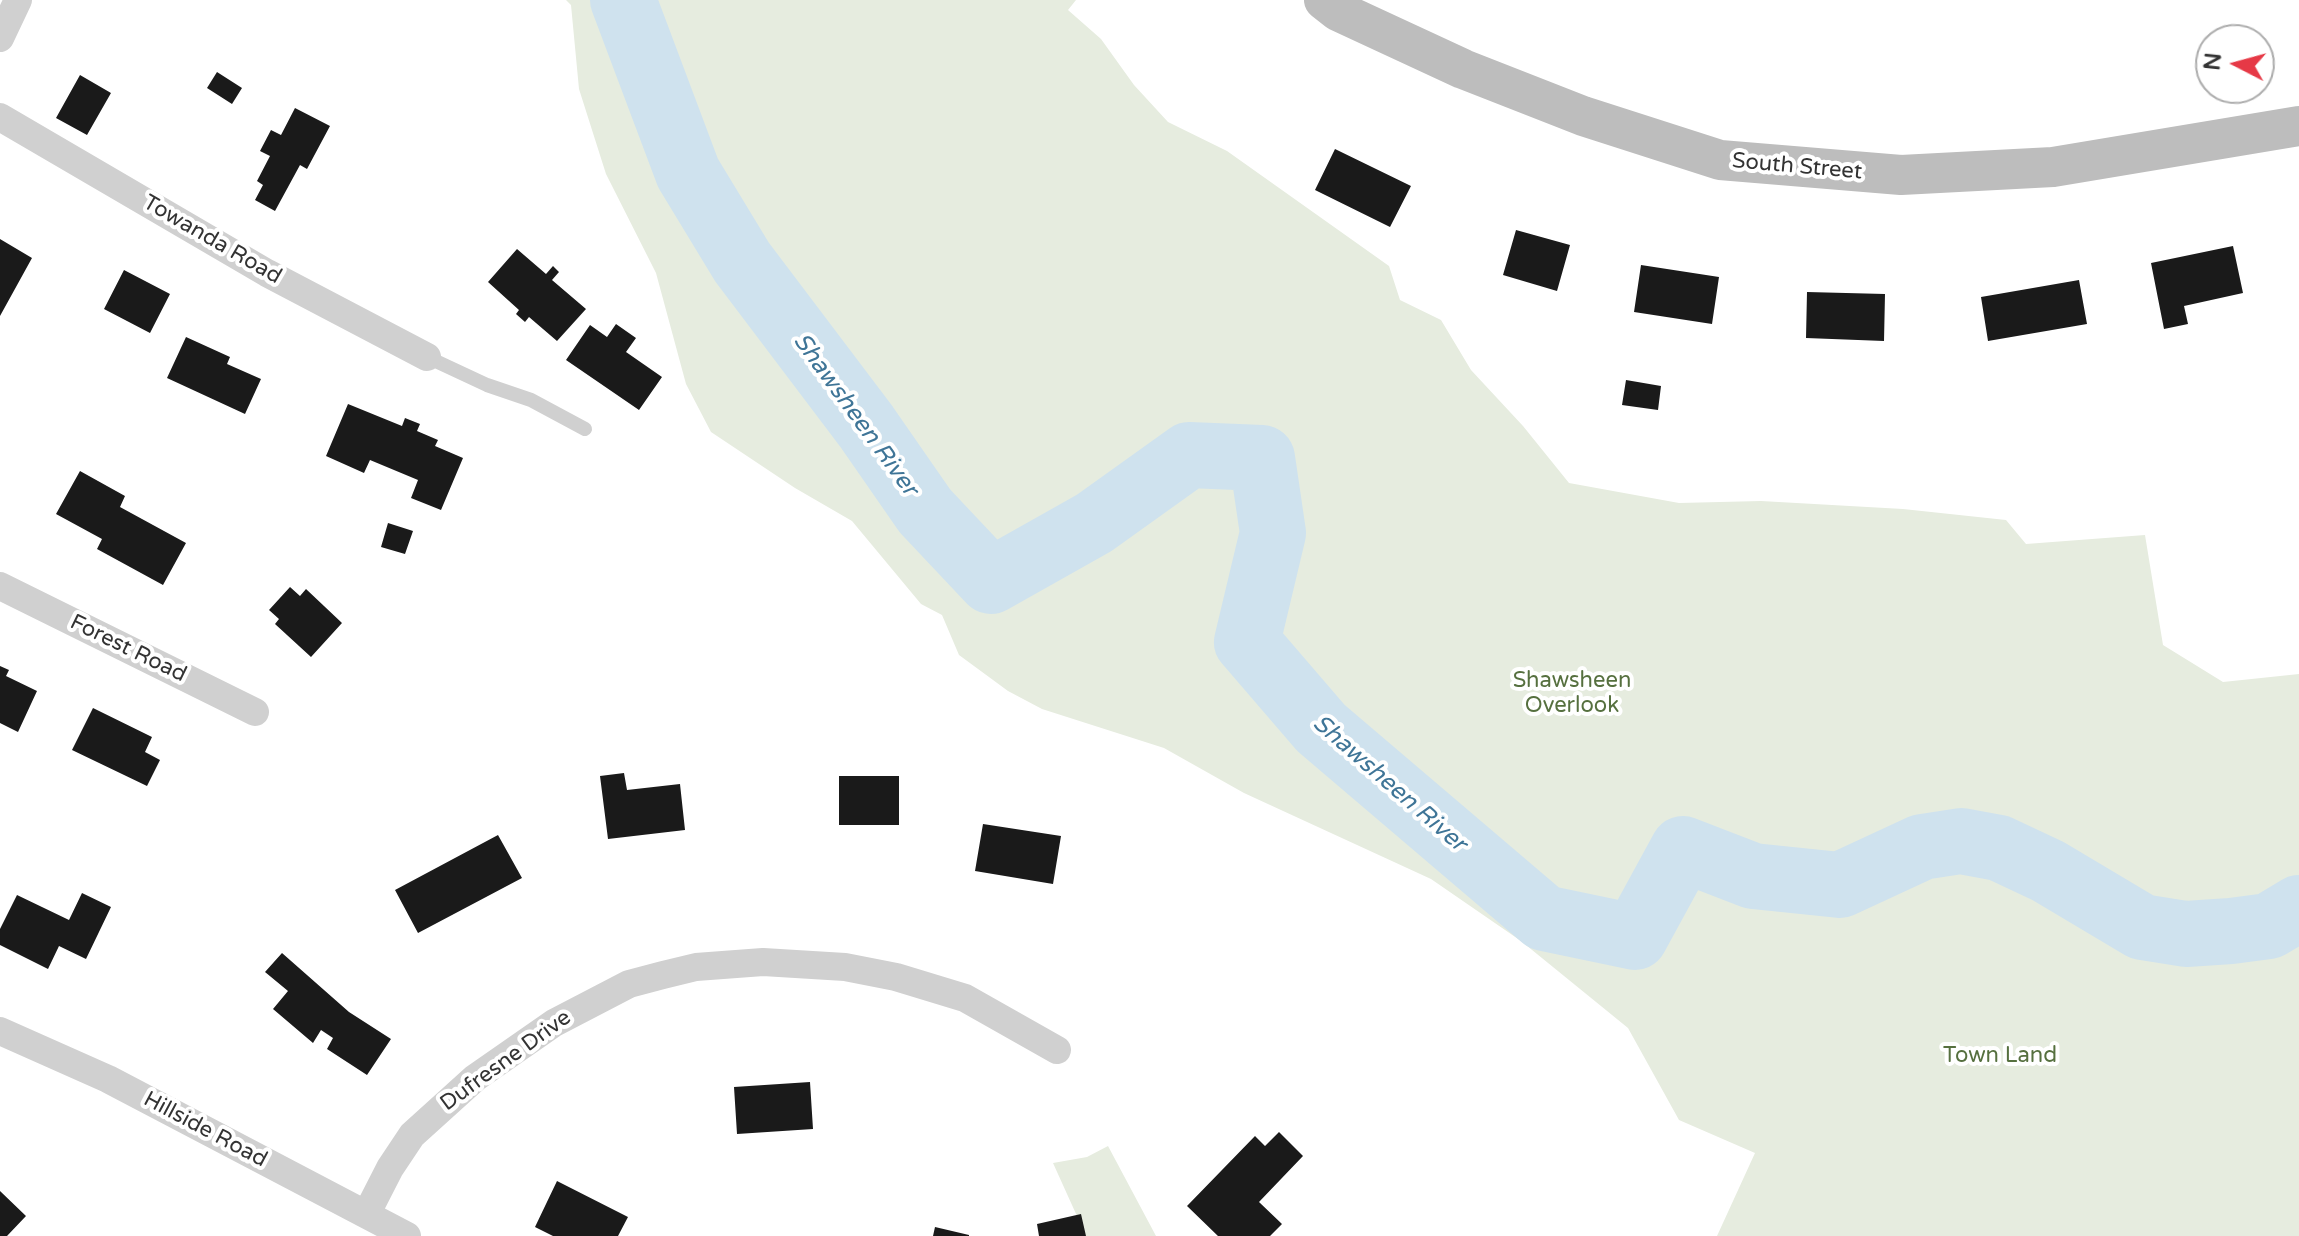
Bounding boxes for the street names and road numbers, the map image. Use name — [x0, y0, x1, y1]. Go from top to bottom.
street label: South Street — [1731, 148, 1863, 186]
street label: Towanda Road — [138, 190, 286, 290]
street label: Forest Road — [65, 609, 191, 689]
street label: Dufresne Drive — [436, 1005, 576, 1117]
street label: Hillside Road — [139, 1086, 271, 1174]

